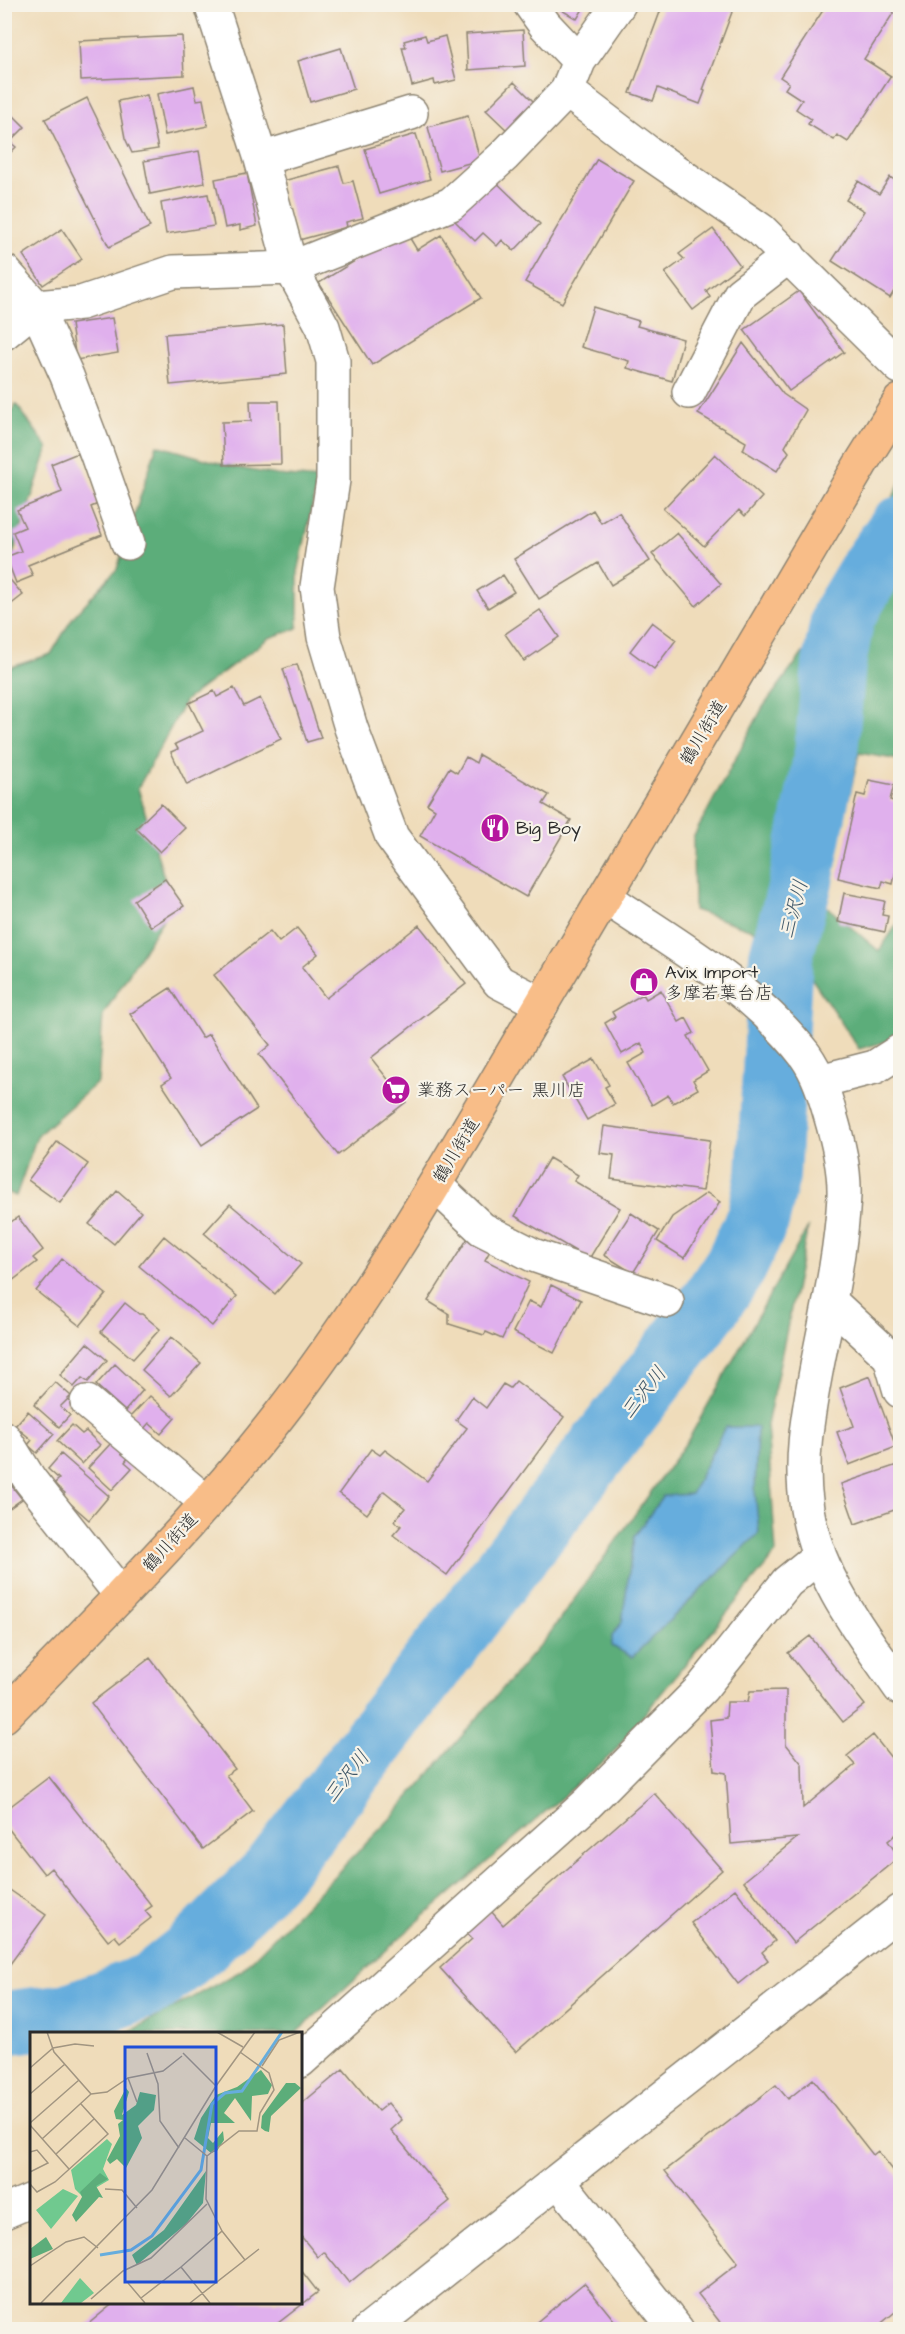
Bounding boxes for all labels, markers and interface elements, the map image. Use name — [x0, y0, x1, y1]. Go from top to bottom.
street label: 鶴川街道 — [674, 695, 733, 770]
restaurant icon: Big Boy — [479, 812, 511, 844]
place label: Big Boy — [516, 816, 581, 842]
water label: 三沢川 — [773, 877, 815, 942]
place label: Avix Import 多摩若葉台店 — [665, 960, 773, 1006]
shop icon: Avix Import 多摩若葉台店 — [628, 966, 660, 998]
supermarket icon: 業務スーパー 黒川店 — [380, 1074, 412, 1106]
place label: 業務スーパー 黒川店 — [417, 1078, 586, 1103]
street label: 鶴川街道 — [427, 1113, 486, 1188]
water label: 三沢川 — [614, 1360, 673, 1425]
street label: 鶴川街道 — [137, 1507, 204, 1577]
water label: 三沢川 — [317, 1744, 376, 1809]
inset map — [30, 2032, 302, 2304]

